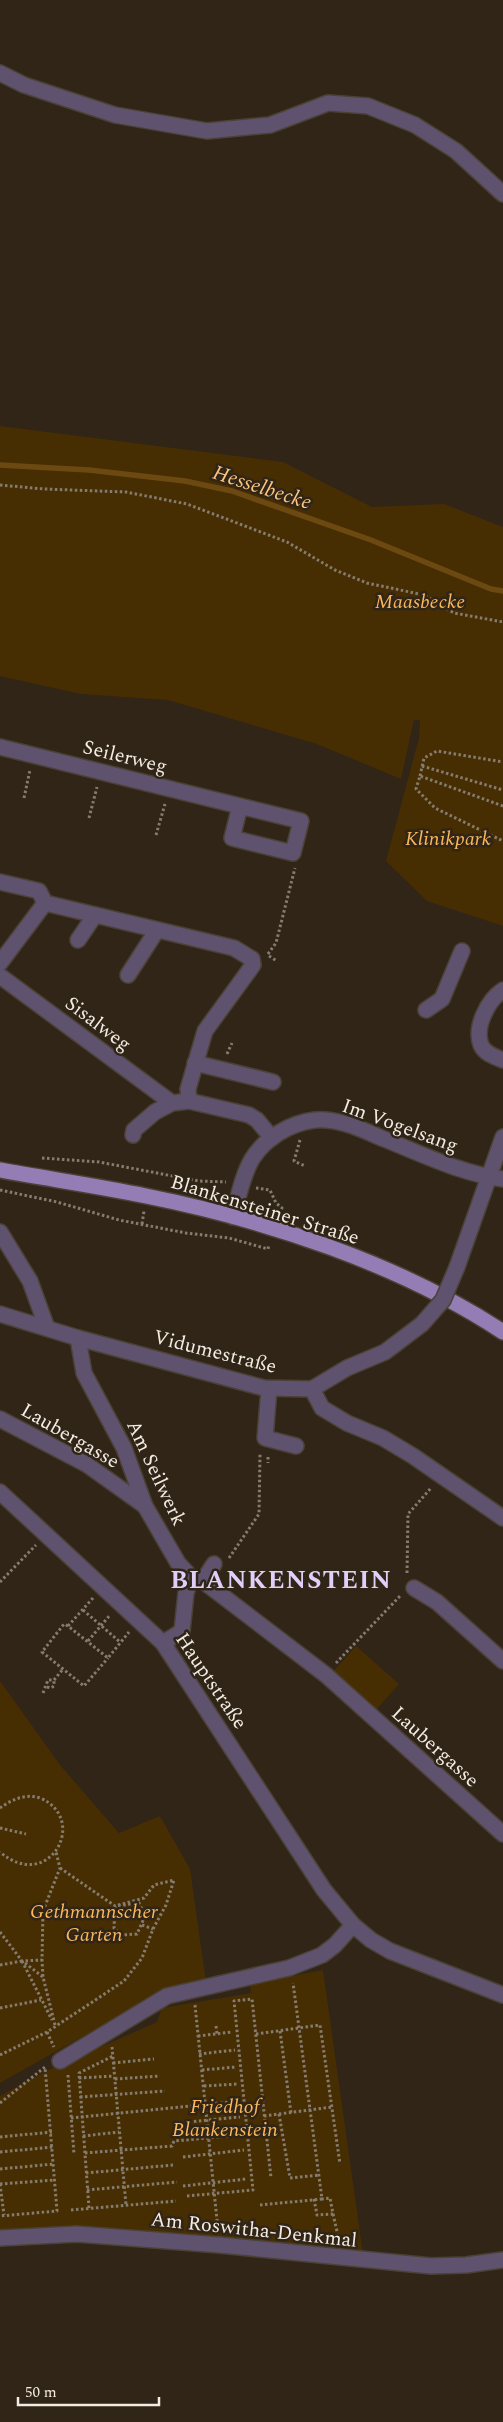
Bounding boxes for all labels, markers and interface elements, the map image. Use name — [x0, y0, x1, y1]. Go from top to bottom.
water label: Hesselbecke — [208, 457, 316, 519]
park label: Maasbecke — [375, 587, 465, 617]
street label: Seilerweg — [80, 732, 170, 782]
park label: Klinikpark — [405, 824, 492, 854]
street label: Sisalweg — [58, 989, 138, 1059]
street label: Im Vogelsang — [338, 1091, 462, 1161]
street label: Blankensteiner Straße — [167, 1167, 363, 1253]
street label: Vidumestraße — [150, 1322, 280, 1382]
street label: Laubergasse — [15, 1396, 125, 1476]
street label: Am Seilwerk — [118, 1415, 194, 1531]
district label: BLANKENSTEIN — [170, 1562, 392, 1600]
street label: Hauptstraße — [168, 1627, 254, 1735]
street label: Laubergasse — [384, 1699, 486, 1795]
park label: Gethmannscher Garten — [30, 1897, 159, 1950]
park label: Friedhof Blankenstein — [172, 2092, 278, 2145]
street label: Am Roswitha-Denkmal — [149, 2204, 359, 2256]
scale bar — [18, 2374, 159, 2406]
text: 50 m — [25, 2381, 57, 2404]

